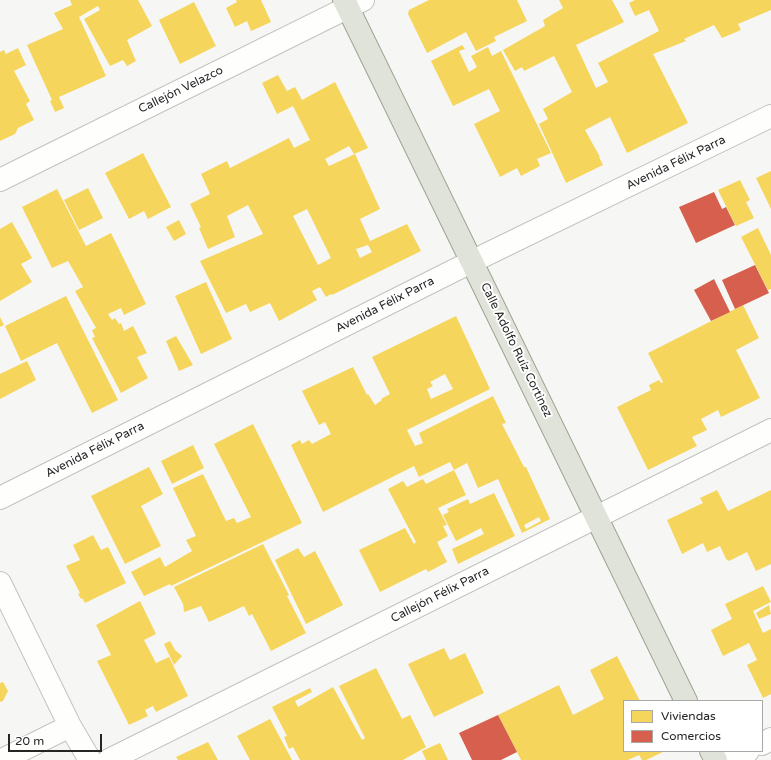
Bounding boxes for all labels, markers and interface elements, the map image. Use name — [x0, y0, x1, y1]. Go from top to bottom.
street label: Callejón Velazco — [136, 63, 226, 117]
street label: Avenida Félix Parra — [624, 133, 728, 193]
street label: Avenida Félix Parra — [333, 274, 437, 336]
street label: Calle Adolfo Ruíz Cortinez — [477, 280, 555, 420]
street label: Avenida Félix Parra — [43, 419, 147, 481]
street label: Callejón Félix Parra — [389, 564, 491, 626]
legend — [623, 700, 763, 752]
text: Viviendas — [661, 709, 716, 723]
scale bar — [10, 726, 104, 752]
text: Comercios — [661, 729, 721, 743]
text: 20 m — [15, 734, 44, 748]

